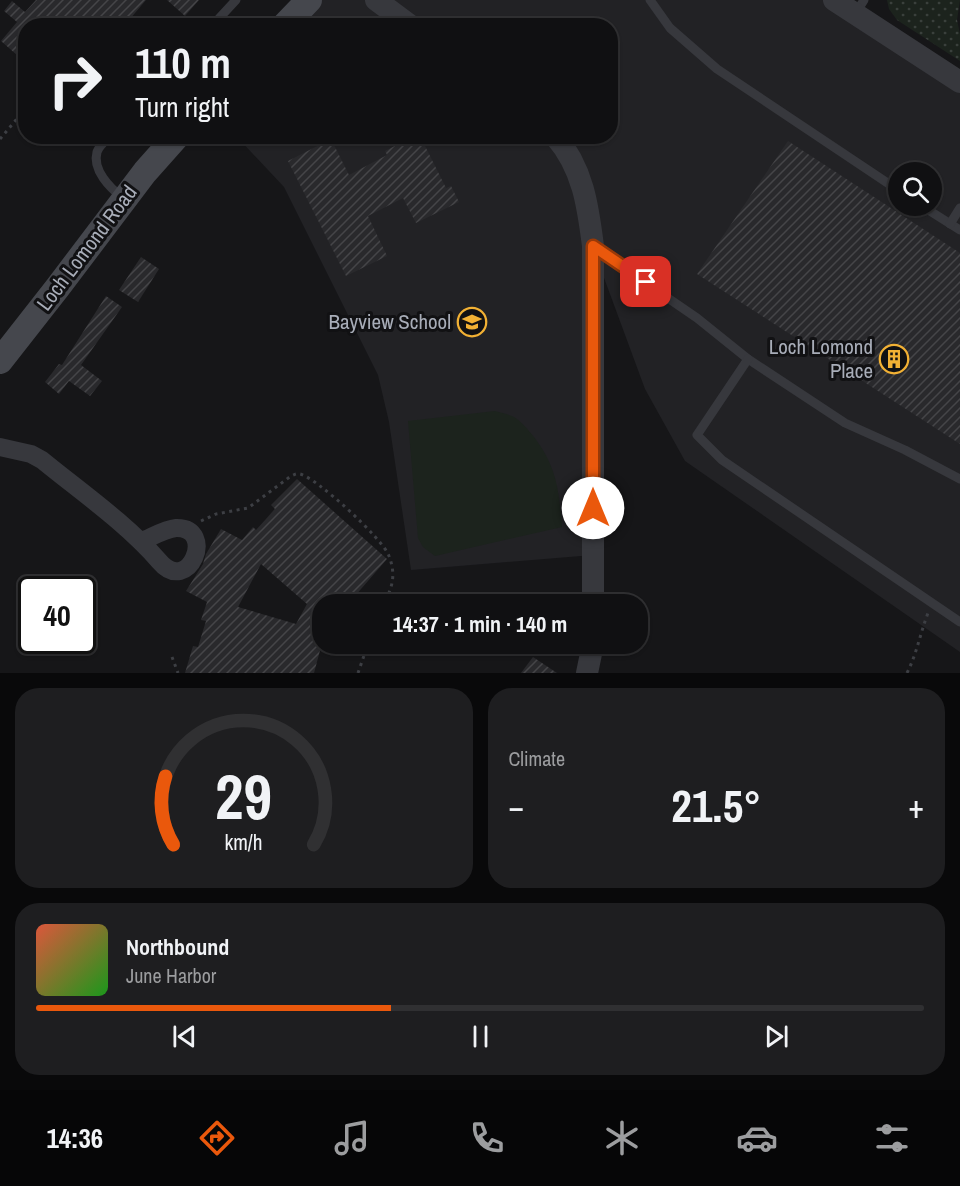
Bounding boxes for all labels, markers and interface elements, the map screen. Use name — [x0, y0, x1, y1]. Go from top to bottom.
text: 110 m — [135, 35, 231, 91]
icon: right — [36, 42, 114, 120]
text: Turn right — [135, 89, 229, 125]
map controls — [888, 162, 942, 216]
button: search — [888, 162, 942, 216]
street label: Loch Lomond Road — [30, 179, 143, 316]
pin — [620, 256, 671, 307]
icon: arrive — [629, 265, 662, 298]
school or university icon: Bayview School — [456, 306, 488, 338]
place label: Bayview School — [328, 307, 451, 336]
place label: Loch Lomond Place — [769, 332, 873, 385]
building icon: Loch Lomond Place — [878, 343, 910, 375]
position arrow — [561, 476, 625, 540]
speed limit sign: 40 — [18, 576, 96, 654]
text: 14:37 · 1 min · 140 m — [393, 609, 567, 639]
text: Climate — [509, 745, 565, 772]
text: 29 — [215, 754, 272, 838]
text: 21.5° — [671, 775, 761, 836]
text: − — [509, 784, 524, 828]
text: + — [908, 784, 924, 828]
text: km/h — [225, 828, 263, 857]
text: Northbound — [126, 932, 229, 962]
text: June Harbor — [126, 962, 216, 989]
icon: previous — [168, 1020, 201, 1053]
icon: pause — [464, 1020, 497, 1053]
icon: next — [760, 1020, 793, 1053]
icon: directions — [196, 1117, 238, 1159]
icon: music — [331, 1117, 373, 1159]
icon: phone — [466, 1117, 508, 1159]
icon: climate — [601, 1117, 643, 1159]
icon: car — [736, 1117, 778, 1159]
icon: filters — [871, 1117, 913, 1159]
text: 14:36 — [47, 1120, 103, 1156]

